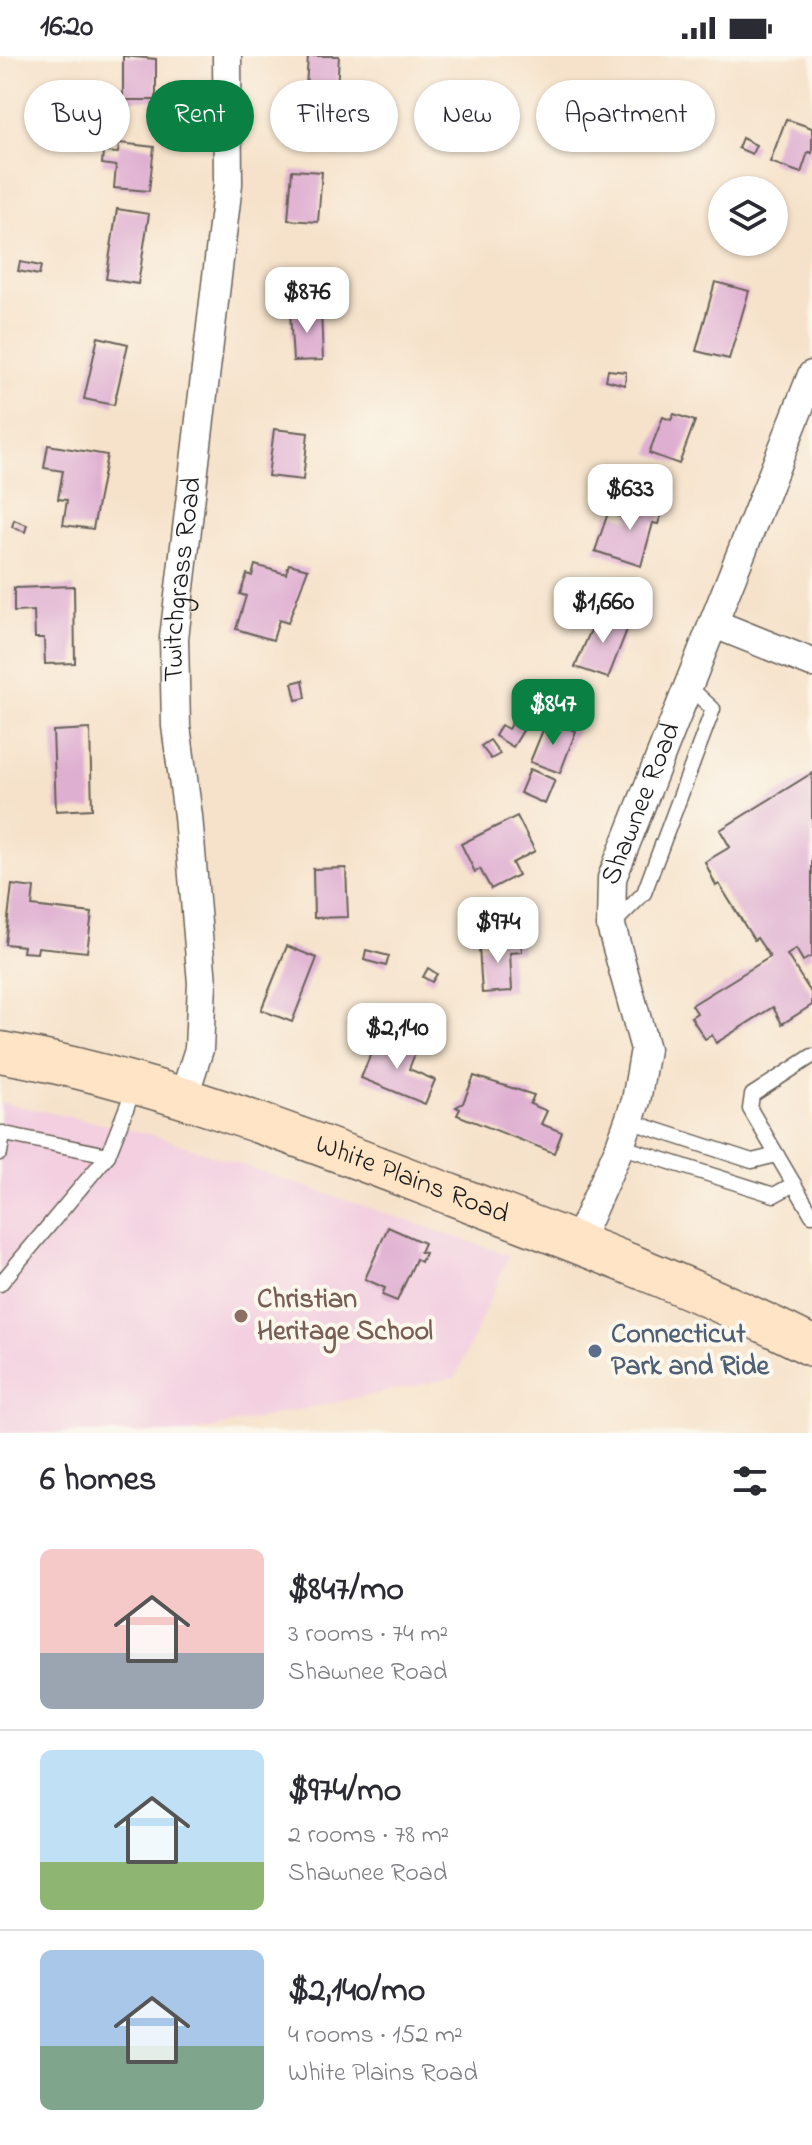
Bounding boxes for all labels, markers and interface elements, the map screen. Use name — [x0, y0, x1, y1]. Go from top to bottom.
text: 16:20 — [40, 6, 93, 50]
chip: Buy — [24, 80, 130, 152]
chip: Rent — [146, 80, 254, 152]
chip: Filters — [270, 80, 398, 152]
chip: New — [414, 80, 520, 152]
chip: Apartment — [536, 80, 715, 152]
map controls — [708, 176, 788, 256]
button: layers — [708, 176, 788, 256]
pin: $876 — [260, 267, 354, 335]
text: $876 — [283, 274, 331, 312]
pin: $633 — [583, 464, 677, 532]
text: $633 — [606, 471, 654, 509]
street label: Twitchgrass Road — [153, 475, 214, 682]
pin: $1,660 — [538, 577, 668, 645]
text: $1,660 — [572, 584, 634, 622]
pin: $847 — [506, 679, 600, 747]
text: $847 — [530, 686, 576, 724]
street label: Shawnee Road — [591, 716, 692, 891]
pin: $974 — [451, 897, 545, 965]
text: $974 — [476, 904, 520, 942]
pin: $2,140 — [332, 1003, 462, 1071]
text: $2,140 — [365, 1010, 429, 1048]
street label: White Plains Road — [309, 1124, 515, 1235]
place label: Christian Heritage School — [257, 1280, 433, 1354]
marker: Christian Heritage School — [232, 1307, 250, 1325]
place label: Connecticut Park and Ride — [611, 1315, 771, 1388]
marker: Connecticut Park and Ride — [586, 1342, 604, 1360]
text: 6 homes — [40, 1456, 156, 1506]
icon: filters — [728, 1459, 772, 1503]
text: $847/mo — [288, 1566, 404, 1616]
icon: home — [104, 1581, 200, 1677]
text: 3 rooms · 74 m² — [288, 1616, 448, 1654]
text: Shawnee Road — [288, 1654, 447, 1692]
text: $974/mo — [288, 1767, 401, 1817]
icon: home — [104, 1782, 200, 1878]
text: 2 rooms · 78 m² — [288, 1817, 449, 1855]
text: Shawnee Road — [288, 1855, 447, 1893]
text: $2,140/mo — [288, 1967, 425, 2017]
icon: home — [104, 1982, 200, 2078]
text: 4 rooms · 152 m² — [288, 2017, 463, 2055]
text: White Plains Road — [288, 2055, 478, 2093]

